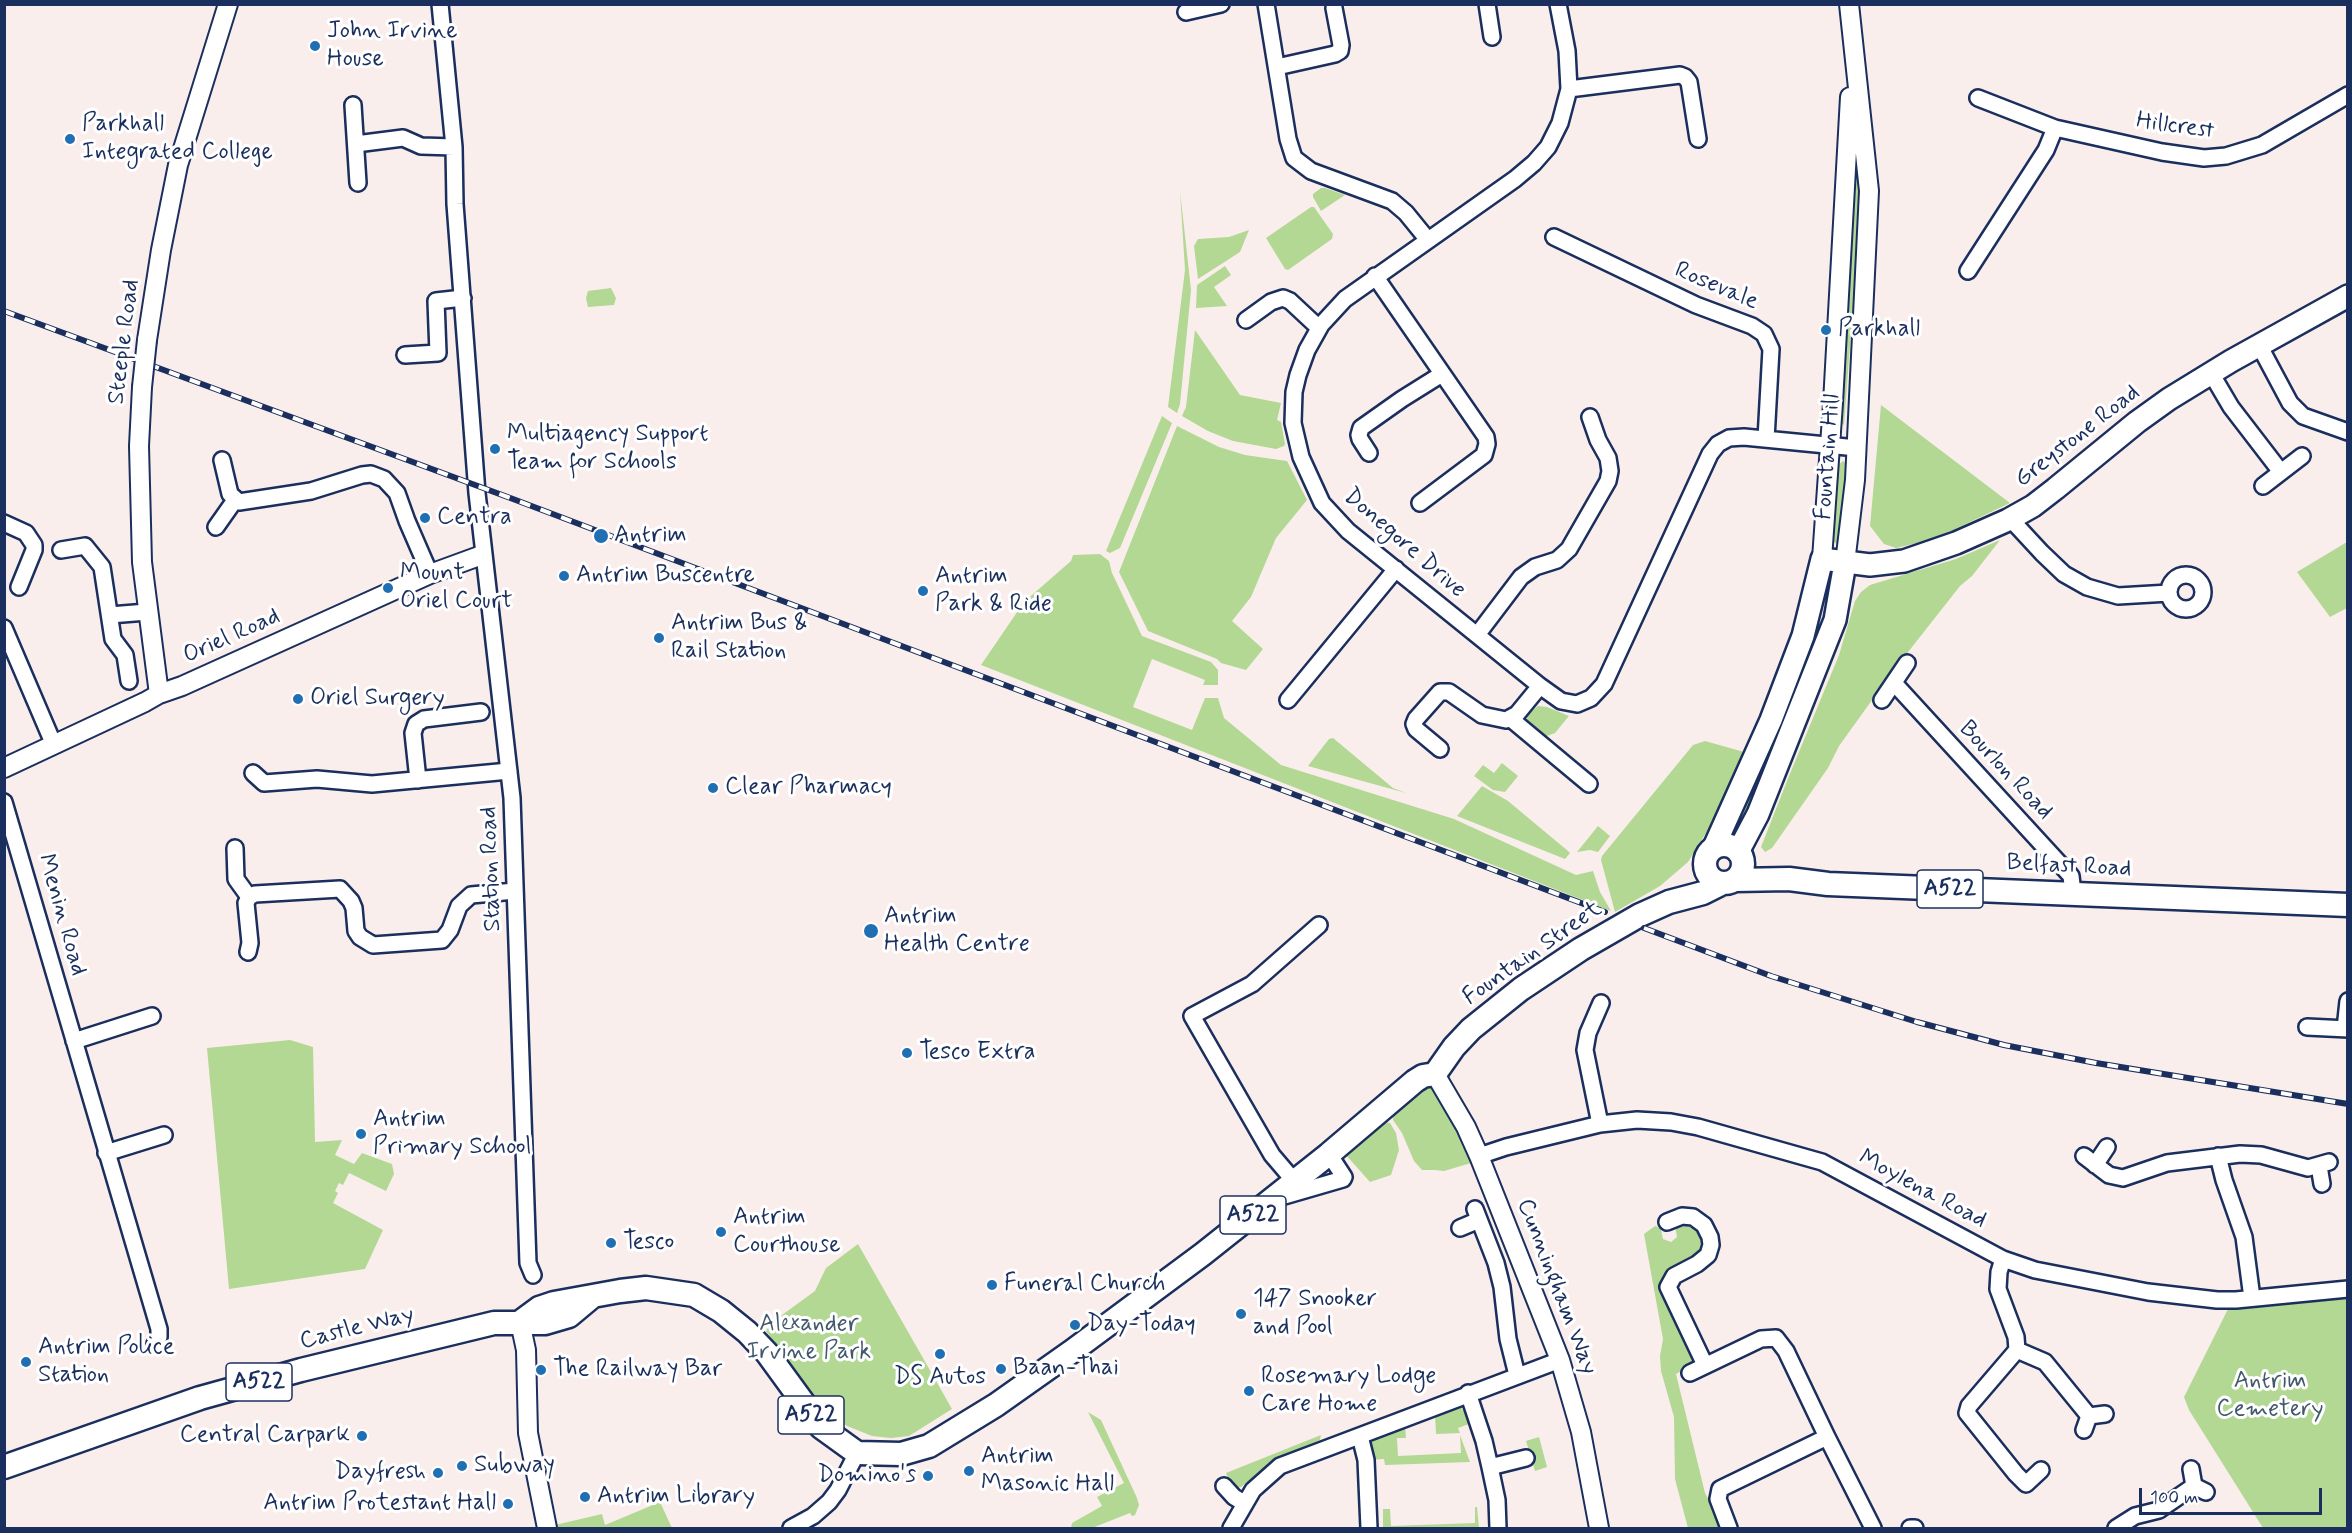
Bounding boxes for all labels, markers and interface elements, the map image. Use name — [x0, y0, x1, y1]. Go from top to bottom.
place label: John Irvine House — [327, 18, 457, 74]
marker: John Irvine House — [308, 39, 322, 53]
street label: Hillcrest — [2134, 107, 2216, 147]
place label: Parkhall Integrated College — [82, 111, 273, 167]
marker: Parkhall Integrated College — [63, 132, 77, 146]
street label: Rosevale — [1670, 257, 1762, 317]
street label: Steeple Road — [103, 278, 147, 406]
place label: Parkhall — [1838, 316, 1920, 344]
marker: Parkhall — [1819, 323, 1833, 337]
street label: Greystone Road — [2010, 379, 2146, 495]
street label: Fountain Hill — [1810, 393, 1848, 521]
place label: Multiagency Support Team for Schools — [507, 421, 709, 477]
marker: Multiagency Support Team for Schools — [488, 442, 502, 456]
street label: Donegore Drive — [1337, 483, 1471, 605]
place label: Centra — [437, 504, 512, 532]
marker: Centra — [418, 511, 432, 525]
place label: Antrim — [614, 522, 687, 550]
marker: Antrim — [592, 527, 610, 545]
place label: Mount Oriel Court — [400, 560, 512, 616]
place label: Antrim Buscentre — [576, 562, 755, 590]
place label: Antrim Park & Ride — [935, 563, 1052, 619]
marker: Antrim Buscentre — [557, 569, 571, 583]
marker: Mount Oriel Court — [381, 581, 395, 595]
marker: Antrim Park & Ride — [916, 584, 930, 598]
street label: Oriel Road — [179, 603, 285, 671]
place label: Antrim Bus & Rail Station — [671, 610, 808, 666]
marker: Antrim Bus & Rail Station — [652, 631, 666, 645]
place label: Oriel Surgery — [310, 685, 445, 713]
marker: Oriel Surgery — [291, 692, 305, 706]
street label: Bourlon Road — [1952, 715, 2058, 827]
place label: Clear Pharmacy — [725, 774, 892, 802]
marker: Clear Pharmacy — [706, 781, 720, 795]
street label: Station Road — [475, 806, 509, 932]
street label: Belfast Road — [2006, 849, 2132, 885]
street label: Menin Road — [30, 851, 92, 979]
road number: A522 — [1917, 870, 1983, 908]
street label: Fountain Street — [1458, 895, 1608, 1013]
place label: Antrim Health Centre — [884, 903, 1030, 959]
marker: Antrim Health Centre — [862, 922, 880, 940]
place label: Tesco Extra — [919, 1039, 1035, 1067]
marker: Tesco Extra — [900, 1046, 914, 1060]
place label: Antrim Primary School — [373, 1106, 531, 1162]
marker: Antrim Primary School — [354, 1127, 368, 1141]
street label: Moylena Road — [1853, 1144, 1991, 1236]
street label: Cunningham Way — [1509, 1195, 1603, 1379]
road number: A522 — [1220, 1196, 1286, 1234]
place label: Antrim Courthouse — [733, 1204, 840, 1260]
marker: Antrim Courthouse — [714, 1225, 728, 1239]
place label: Tesco — [623, 1229, 674, 1257]
marker: Tesco — [604, 1236, 618, 1250]
place label: Funeral Church — [1004, 1271, 1166, 1299]
marker: Funeral Church — [985, 1278, 999, 1292]
place label: 147 Snooker and Pool — [1253, 1286, 1377, 1342]
street label: Castle Way — [297, 1301, 417, 1357]
marker: 147 Snooker and Pool — [1234, 1307, 1248, 1321]
park label: Alexander Irvine Park — [747, 1311, 871, 1367]
place label: Day-Today — [1087, 1311, 1196, 1339]
marker: Day-Today — [1068, 1318, 1082, 1332]
place label: Antrim Police Station — [38, 1334, 174, 1390]
marker: DS Autos — [933, 1347, 947, 1361]
marker: Antrim Police Station — [19, 1355, 33, 1369]
place label: Baan-Thai — [1013, 1355, 1119, 1383]
place label: The Railway Bar — [553, 1356, 722, 1384]
marker: Baan-Thai — [994, 1362, 1008, 1376]
road number: A522 — [226, 1363, 292, 1401]
marker: The Railway Bar — [534, 1363, 548, 1377]
place label: Rosemary Lodge Care Home — [1261, 1363, 1436, 1419]
place label: DS Autos — [894, 1364, 986, 1392]
park label: Antrim Cemetery — [2216, 1368, 2324, 1424]
marker: Rosemary Lodge Care Home — [1242, 1384, 1256, 1398]
road number: A522 — [778, 1396, 844, 1434]
place label: Central Carpark — [180, 1422, 350, 1450]
marker: Central Carpark — [355, 1429, 369, 1443]
place label: Antrim Masonic Hall — [981, 1443, 1114, 1499]
place label: Subway — [474, 1452, 555, 1480]
place label: Dayfresh — [335, 1459, 426, 1487]
marker: Subway — [455, 1459, 469, 1473]
place label: Domino's — [818, 1462, 916, 1490]
marker: Antrim Masonic Hall — [962, 1464, 976, 1478]
marker: Dayfresh — [431, 1466, 445, 1480]
marker: Domino's — [921, 1469, 935, 1483]
scale bar — [2142, 1476, 2325, 1514]
place label: Antrim Library — [597, 1483, 755, 1511]
text: 100 m — [2150, 1486, 2198, 1510]
place label: Antrim Protestant Hall — [263, 1490, 496, 1518]
marker: Antrim Library — [578, 1490, 592, 1504]
marker: Antrim Protestant Hall — [501, 1497, 515, 1511]

